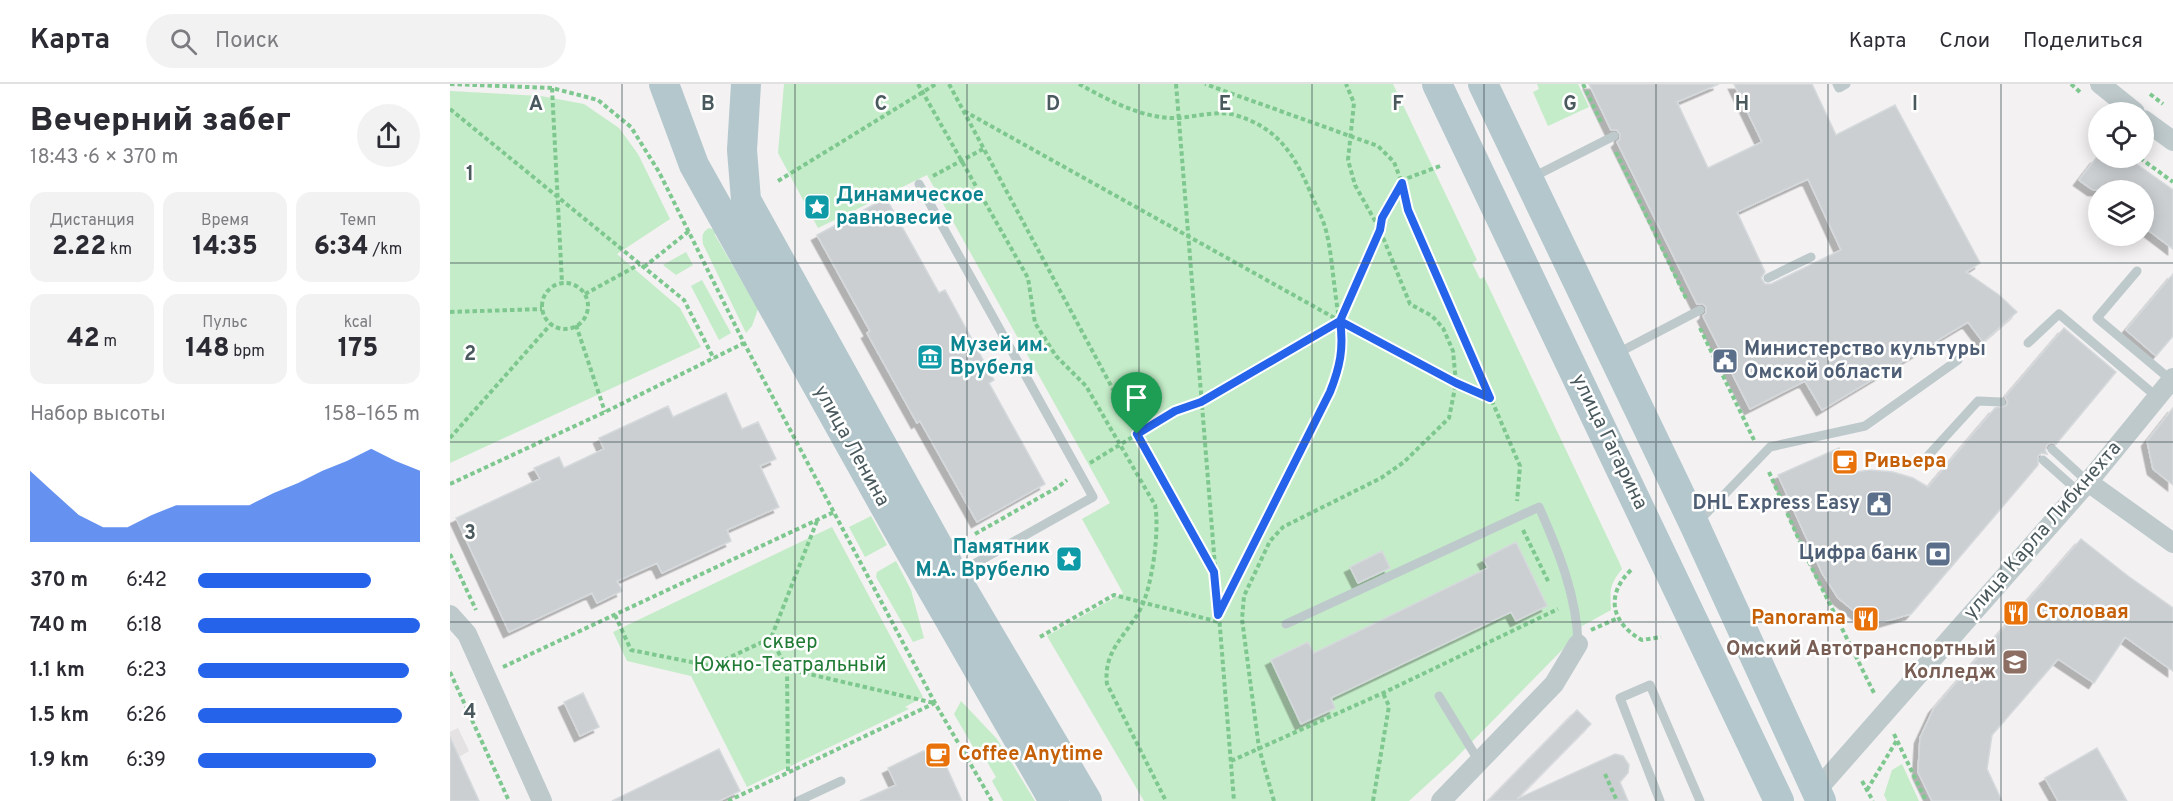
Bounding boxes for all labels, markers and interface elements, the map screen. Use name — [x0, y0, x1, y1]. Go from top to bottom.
search box — [146, 14, 566, 68]
text: Карта — [30, 23, 110, 59]
icon: search — [167, 25, 200, 58]
text: Поиск — [215, 28, 279, 55]
text: Карта — [1849, 28, 1906, 55]
text: Слои — [1939, 28, 1990, 55]
text: Поделиться — [2023, 28, 2143, 55]
text: A — [529, 92, 543, 118]
text: B — [701, 92, 715, 118]
text: C — [875, 92, 887, 118]
text: D — [1046, 92, 1060, 118]
text: E — [1219, 92, 1231, 118]
text: F — [1392, 92, 1404, 118]
text: G — [1563, 92, 1577, 118]
text: H — [1735, 92, 1749, 118]
text: I — [1912, 92, 1918, 118]
text: Вечерний забег — [30, 101, 291, 143]
map controls — [2088, 102, 2154, 246]
button: locate — [2088, 102, 2154, 168]
button: share — [357, 104, 420, 167]
text: 18:43 · 6 × 370 m — [30, 145, 178, 171]
text: 1 — [466, 162, 474, 188]
button: layers — [2088, 180, 2154, 246]
place label: Динамическое равновесие — [836, 183, 984, 232]
place icon: Динамическое равновесие — [802, 192, 832, 222]
text: Дистанция — [49, 211, 135, 231]
text: Время — [201, 211, 249, 231]
text: Темп — [340, 211, 376, 231]
text: 2.22 — [52, 231, 106, 264]
text: 14:35 — [192, 231, 258, 264]
text: 6:34 — [314, 231, 369, 264]
text: km — [106, 240, 132, 260]
text: /km — [369, 240, 402, 260]
text: Пульс — [202, 313, 248, 333]
text: kcal — [344, 313, 372, 333]
text: 42 — [67, 323, 100, 356]
text: m — [100, 332, 117, 352]
text: 148 — [185, 333, 230, 366]
text: 175 — [338, 333, 378, 366]
place label: Музей им. Врубеля — [950, 333, 1048, 382]
place label: Министерство культуры Омской области — [1744, 337, 1986, 386]
text: bpm — [230, 342, 265, 362]
text: 2 — [464, 342, 476, 368]
museum icon: Музей им. Врубеля — [915, 342, 945, 372]
public building icon: Министерство культуры Омской области — [1710, 346, 1740, 376]
street label: улица Гагарина — [1565, 370, 1653, 514]
pin — [1111, 372, 1162, 434]
street label: улица Ленина — [807, 381, 895, 511]
icon: arrive — [1120, 381, 1153, 414]
text: Набор высоты — [30, 402, 166, 428]
text: 158–165 m — [324, 402, 420, 428]
street label: улица Карла Либкнехта — [1958, 436, 2128, 626]
cafe icon: Ривьера — [1830, 447, 1860, 477]
place label: Ривьера — [1864, 449, 1946, 475]
public building icon: DHL Express Easy — [1864, 489, 1894, 519]
place label: DHL Express Easy — [1692, 491, 1860, 517]
text: 3 — [464, 521, 476, 547]
place label: Памятник М.А. Врубелю — [916, 535, 1050, 584]
bank icon: Цифра банк — [1923, 539, 1953, 569]
place label: Цифра банк — [1799, 541, 1918, 567]
place icon: Памятник М.А. Врубелю — [1054, 544, 1084, 574]
text: 370 m — [30, 568, 88, 594]
text: 6:42 — [126, 568, 167, 594]
restaurant icon: Столовая — [2001, 598, 2031, 628]
place label: Столовая — [2036, 600, 2129, 626]
restaurant icon: Panorama — [1851, 604, 1881, 634]
place label: Panorama — [1751, 606, 1846, 632]
text: 740 m — [30, 613, 88, 639]
text: 6:18 — [126, 613, 162, 639]
park label: сквер Южно-Театральный — [693, 630, 887, 679]
place label: Омский Автотранспортный Колледж — [1726, 637, 1996, 686]
school or university icon: Омский Автотранспортный Колледж — [2000, 647, 2030, 677]
text: 1.1 km — [30, 658, 85, 684]
text: 6:23 — [126, 658, 167, 684]
text: 4 — [464, 700, 476, 726]
text: 1.5 km — [30, 703, 89, 729]
text: 6:26 — [126, 703, 167, 729]
cafe icon: Coffee Anytime — [923, 740, 953, 770]
place label: Coffee Anytime — [958, 742, 1103, 768]
text: 1.9 km — [30, 748, 89, 774]
text: 6:39 — [126, 748, 166, 774]

